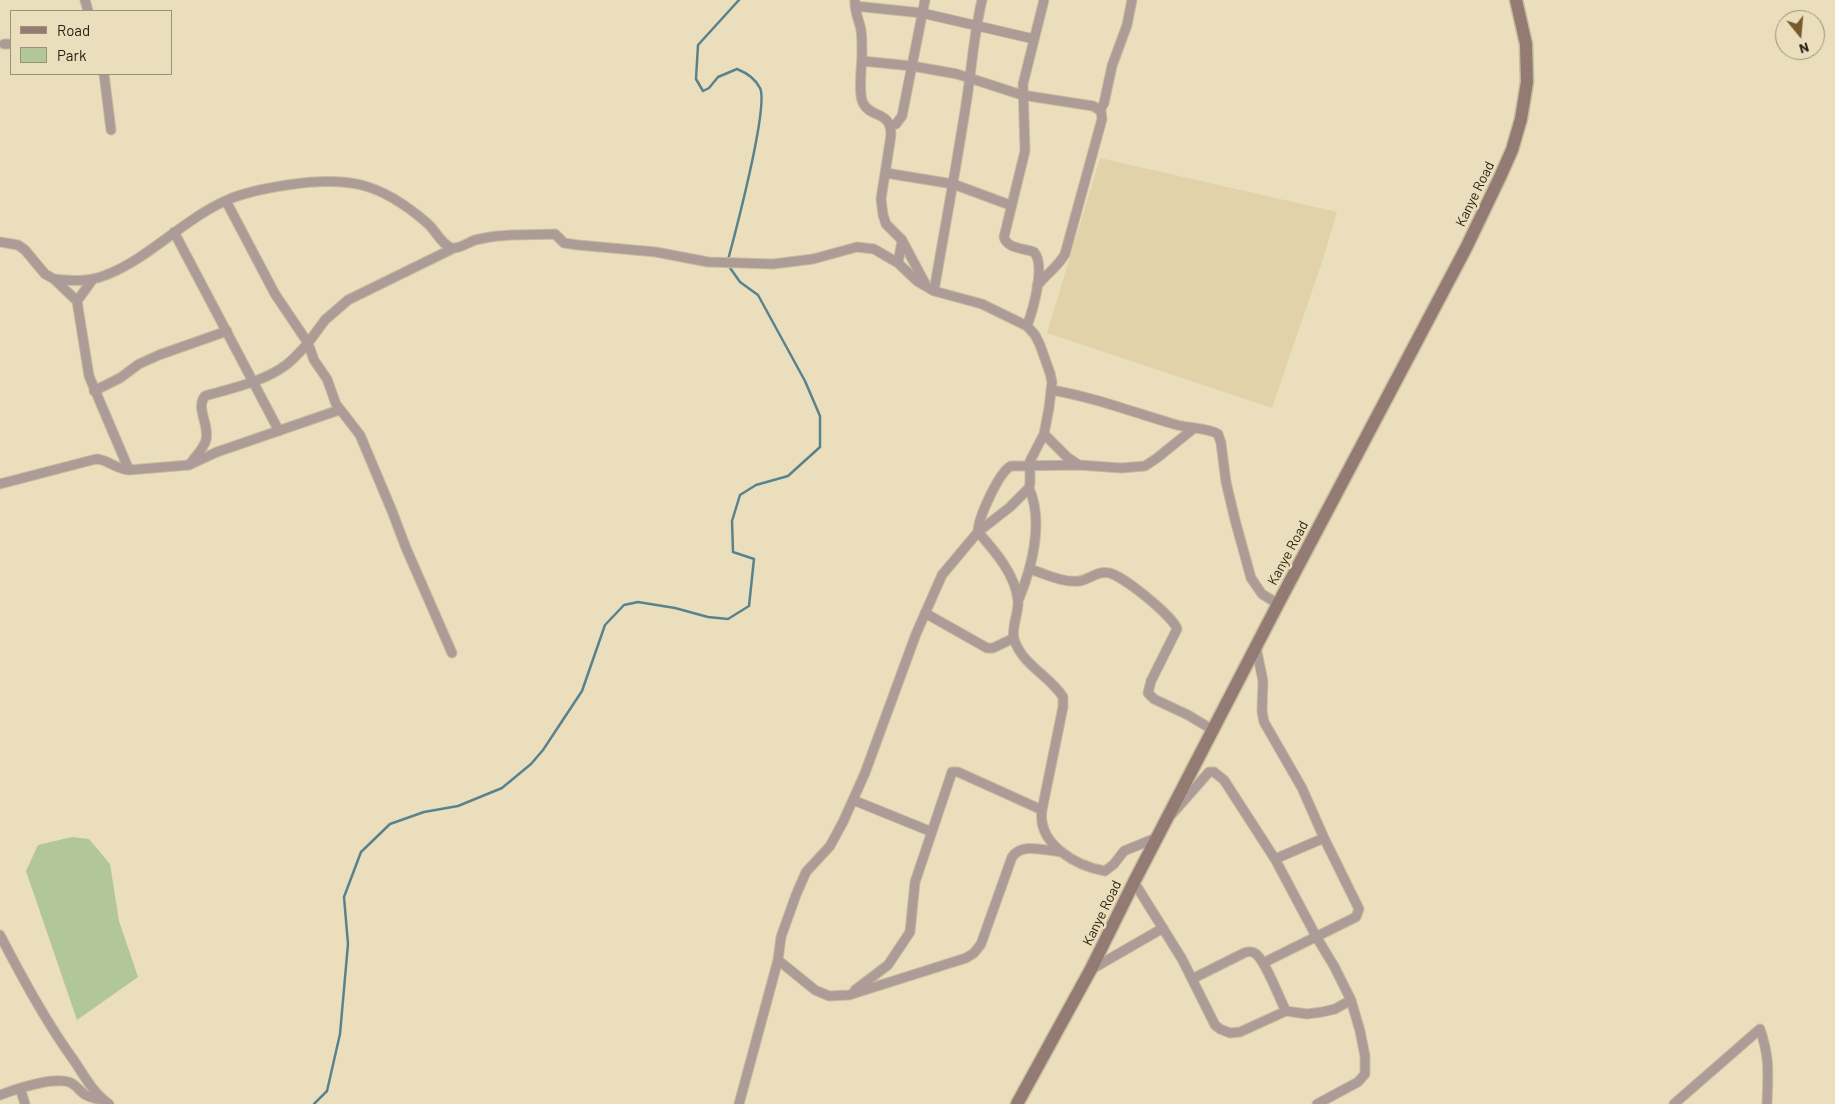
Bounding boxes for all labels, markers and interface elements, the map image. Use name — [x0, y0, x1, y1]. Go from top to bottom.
legend — [10, 10, 172, 75]
north arrow — [1775, 10, 1825, 60]
text: Road — [57, 21, 90, 39]
text: N — [1797, 39, 1811, 58]
text: Park — [57, 46, 86, 64]
street label: Kanye Road — [1452, 159, 1498, 229]
street label: Kanye Road — [1264, 518, 1312, 588]
street label: Kanye Road — [1079, 878, 1125, 948]

